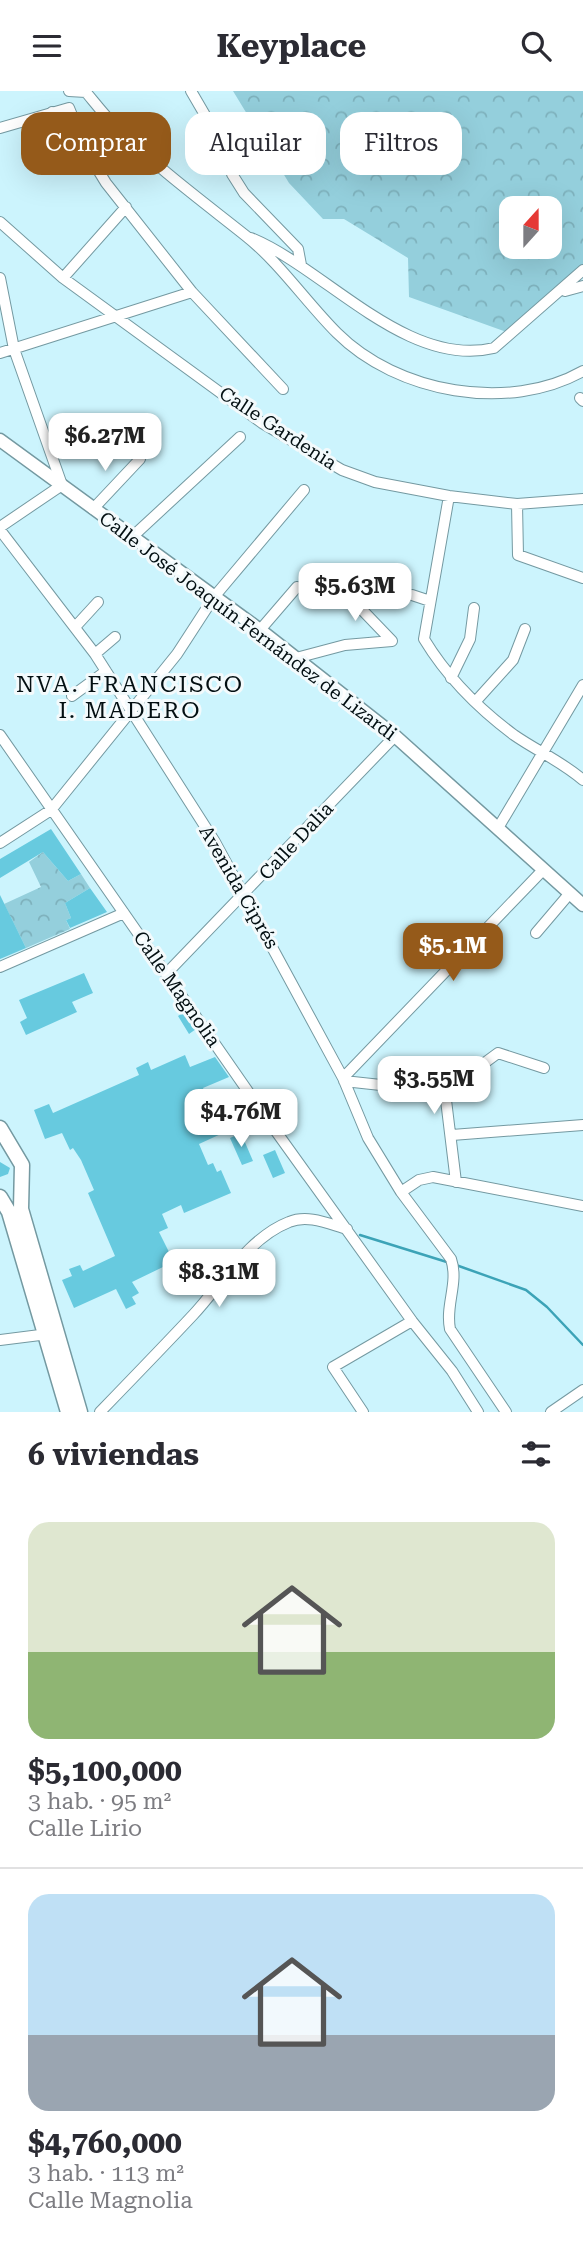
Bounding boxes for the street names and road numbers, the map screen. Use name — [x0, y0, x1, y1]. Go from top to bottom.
street label: Calle Gardenia — [215, 382, 342, 475]
street label: Calle José Joaquín Fernández de Lizardi — [95, 507, 401, 745]
street label: Calle Dalia — [254, 797, 338, 885]
street label: Avenida Ciprés — [194, 821, 284, 953]
street label: Calle Magnolia — [129, 927, 226, 1052]

